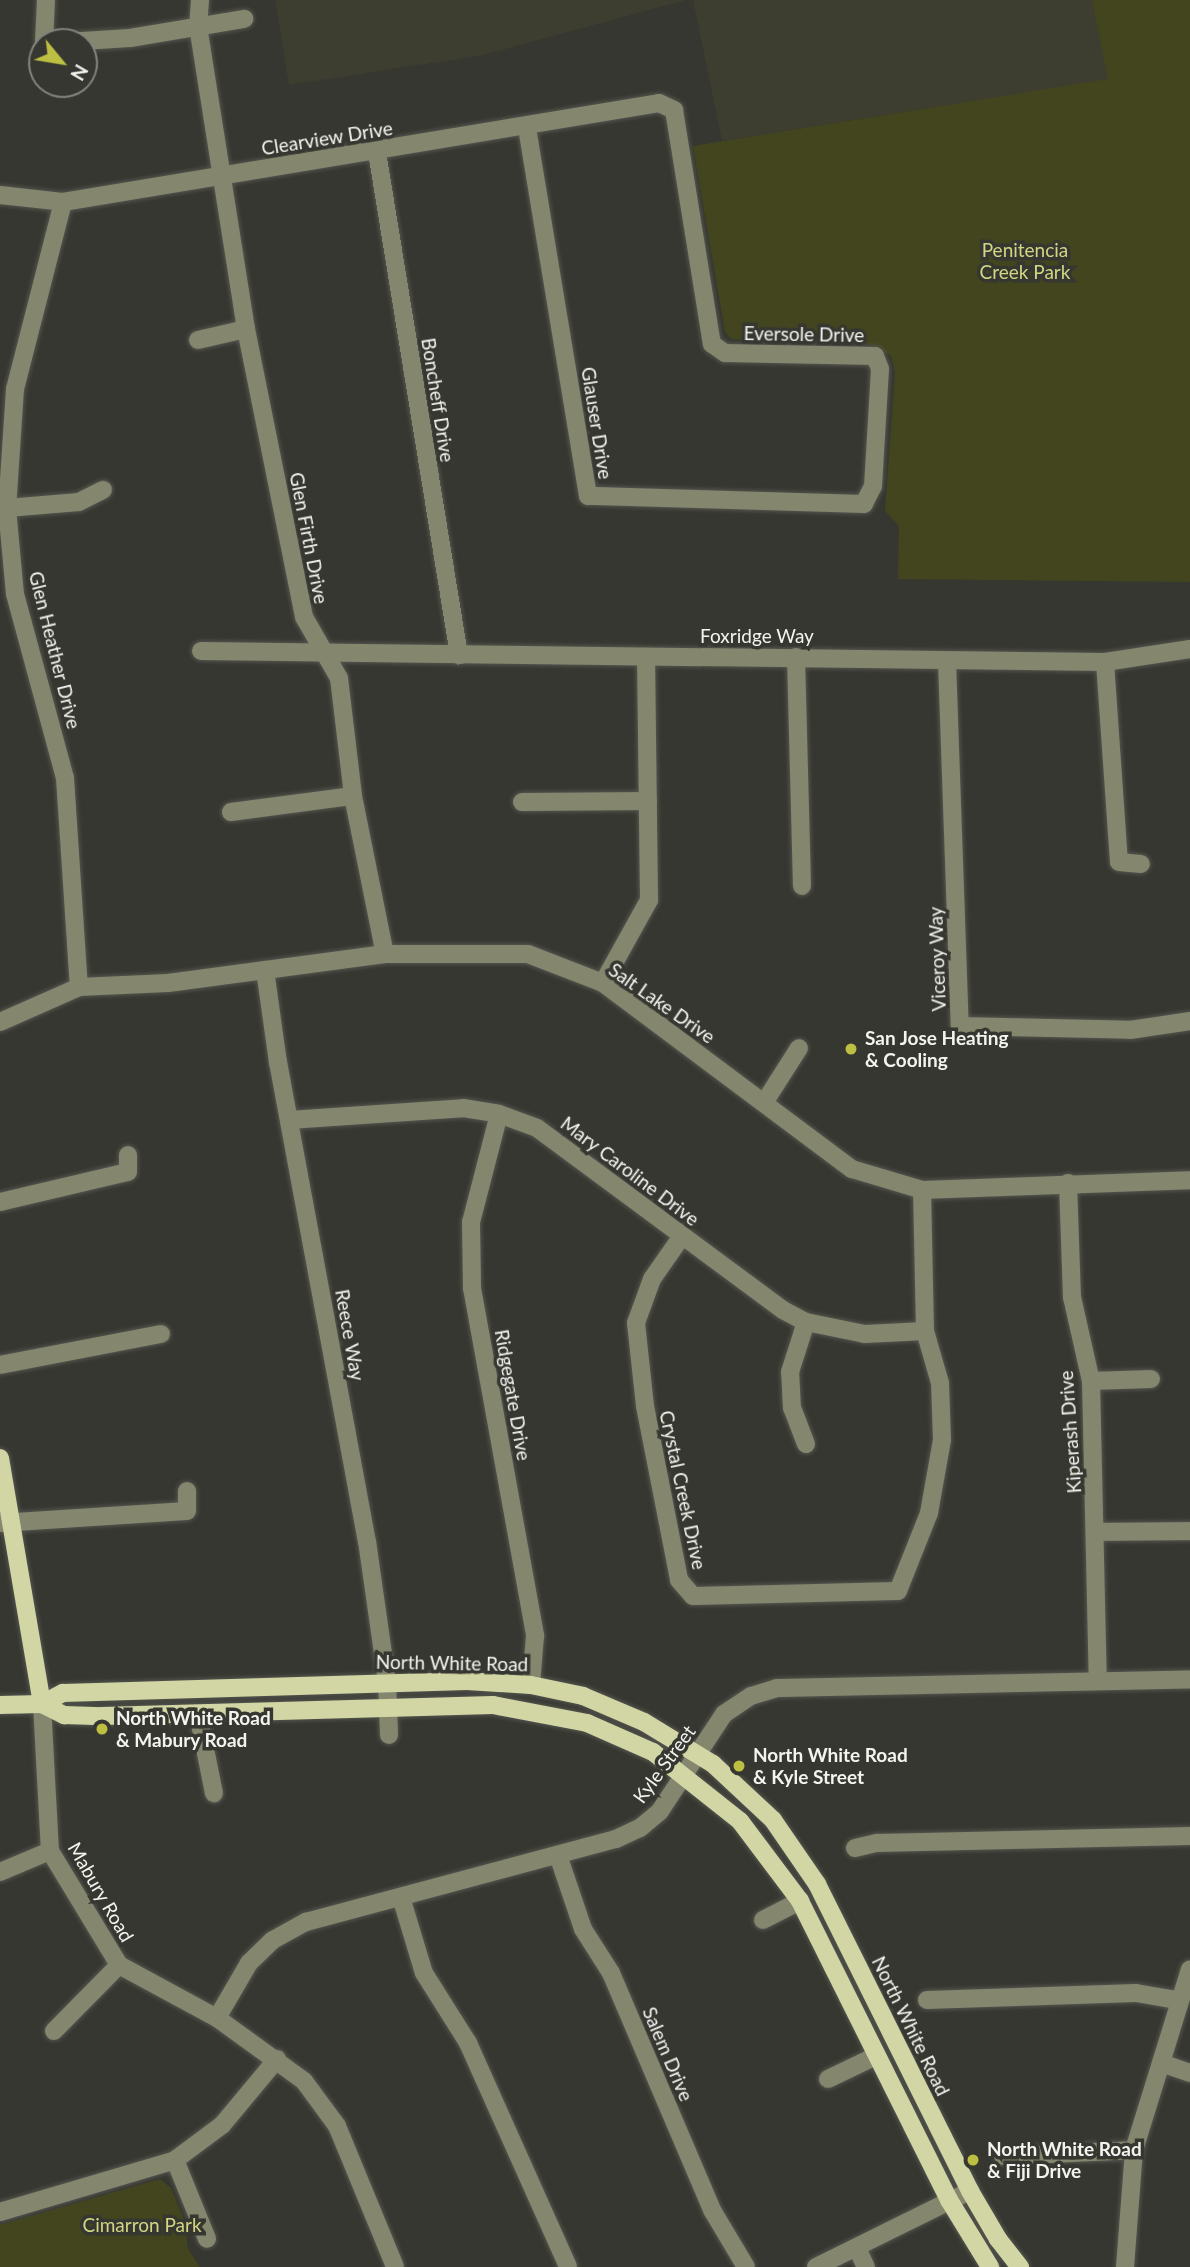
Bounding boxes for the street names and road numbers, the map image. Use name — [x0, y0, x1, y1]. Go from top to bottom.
street label: Clearview Drive — [260, 116, 394, 160]
street label: Eversole Drive — [743, 322, 865, 346]
street label: Boncheff Drive — [417, 336, 459, 464]
street label: Glauser Drive — [577, 365, 617, 481]
street label: Glen Firth Drive — [285, 470, 333, 606]
street label: Glen Heather Drive — [24, 569, 86, 731]
street label: Foxridge Way — [700, 625, 814, 647]
street label: Viceroy Way — [924, 906, 950, 1012]
street label: Salt Lake Drive — [605, 958, 719, 1048]
street label: Mary Caroline Drive — [556, 1111, 704, 1231]
street label: Reece Way — [331, 1287, 369, 1383]
street label: Ridgegate Drive — [490, 1328, 536, 1462]
street label: Kiperash Drive — [1054, 1370, 1086, 1494]
street label: Crystal Creek Drive — [655, 1408, 711, 1572]
street label: North White Road — [375, 1650, 529, 1676]
street label: Kyle Street — [628, 1721, 700, 1807]
street label: Mabury Road — [63, 1838, 139, 1946]
street label: North White Road — [867, 1952, 955, 2100]
street label: Salem Drive — [638, 2004, 698, 2104]

